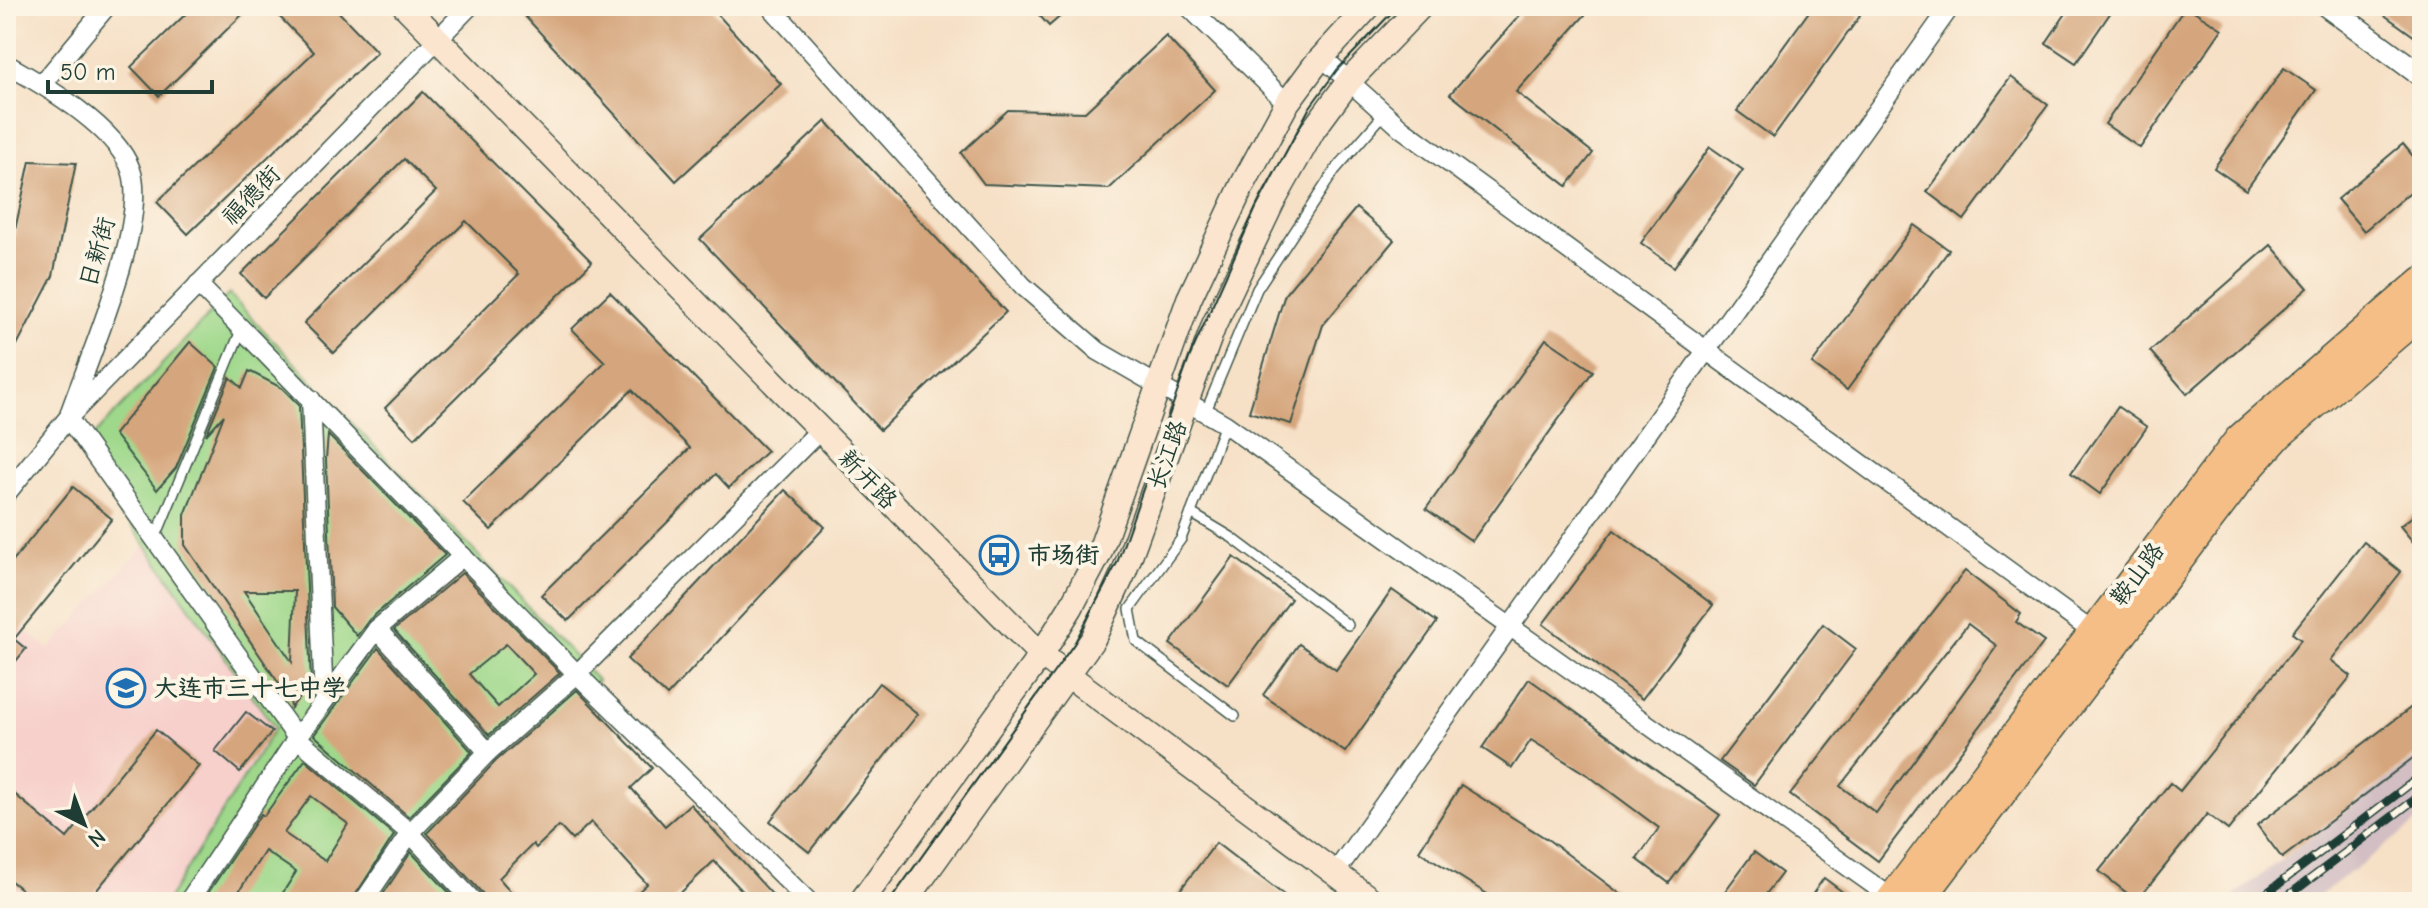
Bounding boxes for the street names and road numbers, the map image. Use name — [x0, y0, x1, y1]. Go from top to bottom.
street label: 福德街 — [216, 159, 286, 231]
street label: 日新街 — [74, 214, 120, 290]
street label: 长江路 — [1142, 416, 1192, 494]
street label: 新开路 — [833, 443, 903, 515]
street label: 鞍山路 — [2104, 537, 2170, 611]

